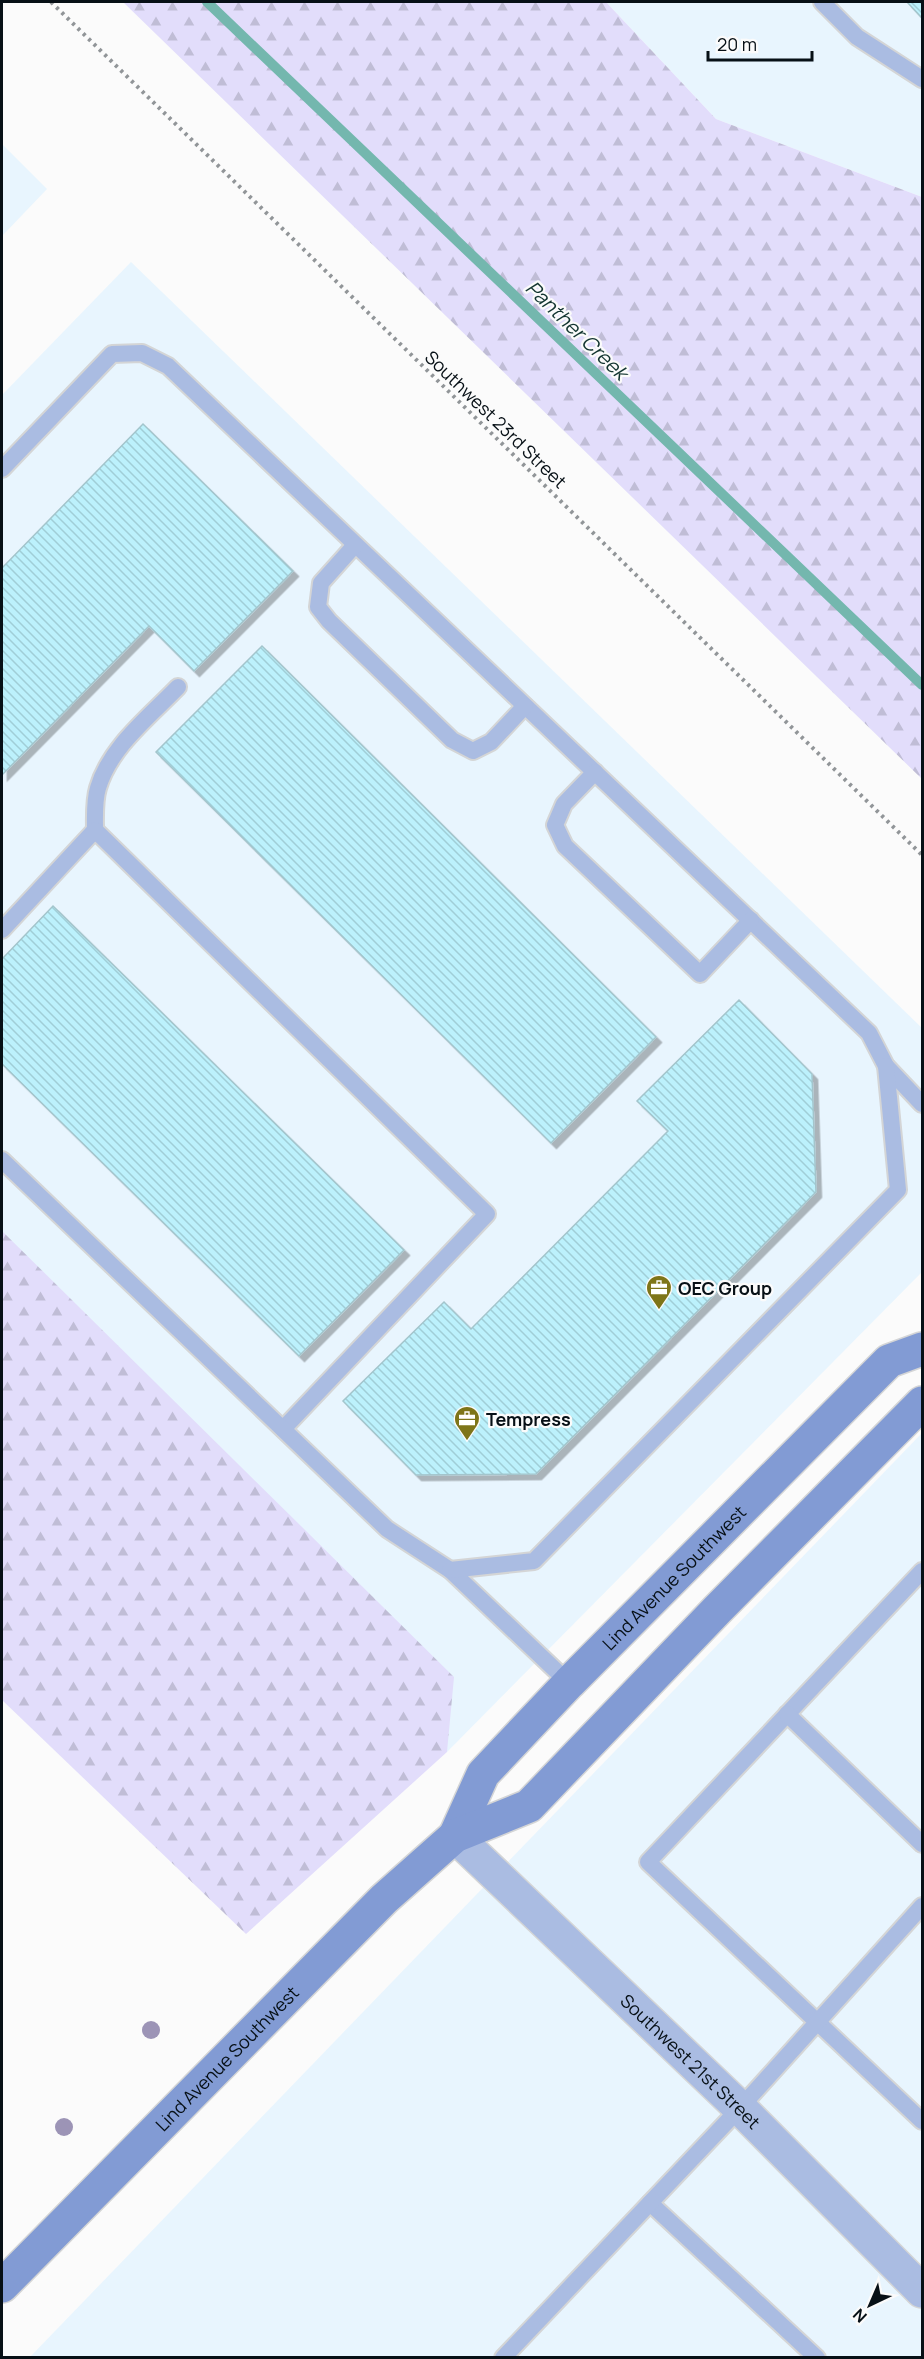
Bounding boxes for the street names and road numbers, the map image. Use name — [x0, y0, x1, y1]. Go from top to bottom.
street label: Southwest 23rd Street — [420, 345, 572, 493]
street label: Lind Avenue Southwest — [597, 1500, 751, 1655]
street label: Lind Avenue Southwest — [150, 1981, 304, 2136]
street label: Southwest 21st Street — [616, 1988, 766, 2134]

